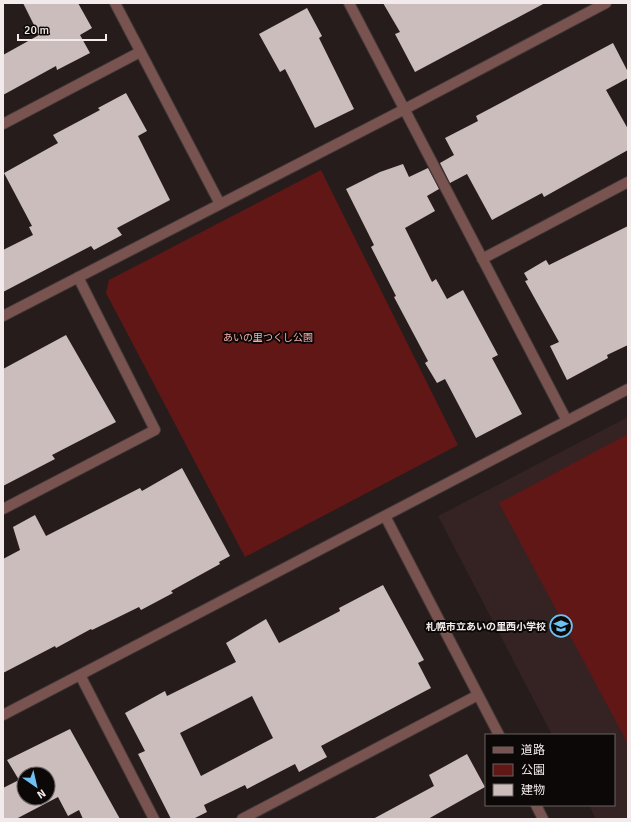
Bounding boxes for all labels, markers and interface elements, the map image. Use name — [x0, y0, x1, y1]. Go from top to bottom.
scale bar — [18, 16, 106, 42]
text: 20 m — [24, 23, 49, 38]
park label: あいの里つくし公園 — [223, 332, 313, 344]
school or university icon: 札幌市立あいの里西小学校 — [548, 613, 574, 639]
place label: 札幌市立あいの里西小学校 — [426, 621, 546, 633]
legend — [485, 734, 615, 806]
text: 道路 — [521, 743, 545, 758]
text: 公園 — [521, 763, 545, 778]
north arrow — [16, 766, 56, 806]
text: 建物 — [521, 783, 545, 798]
text: N — [35, 786, 48, 801]

